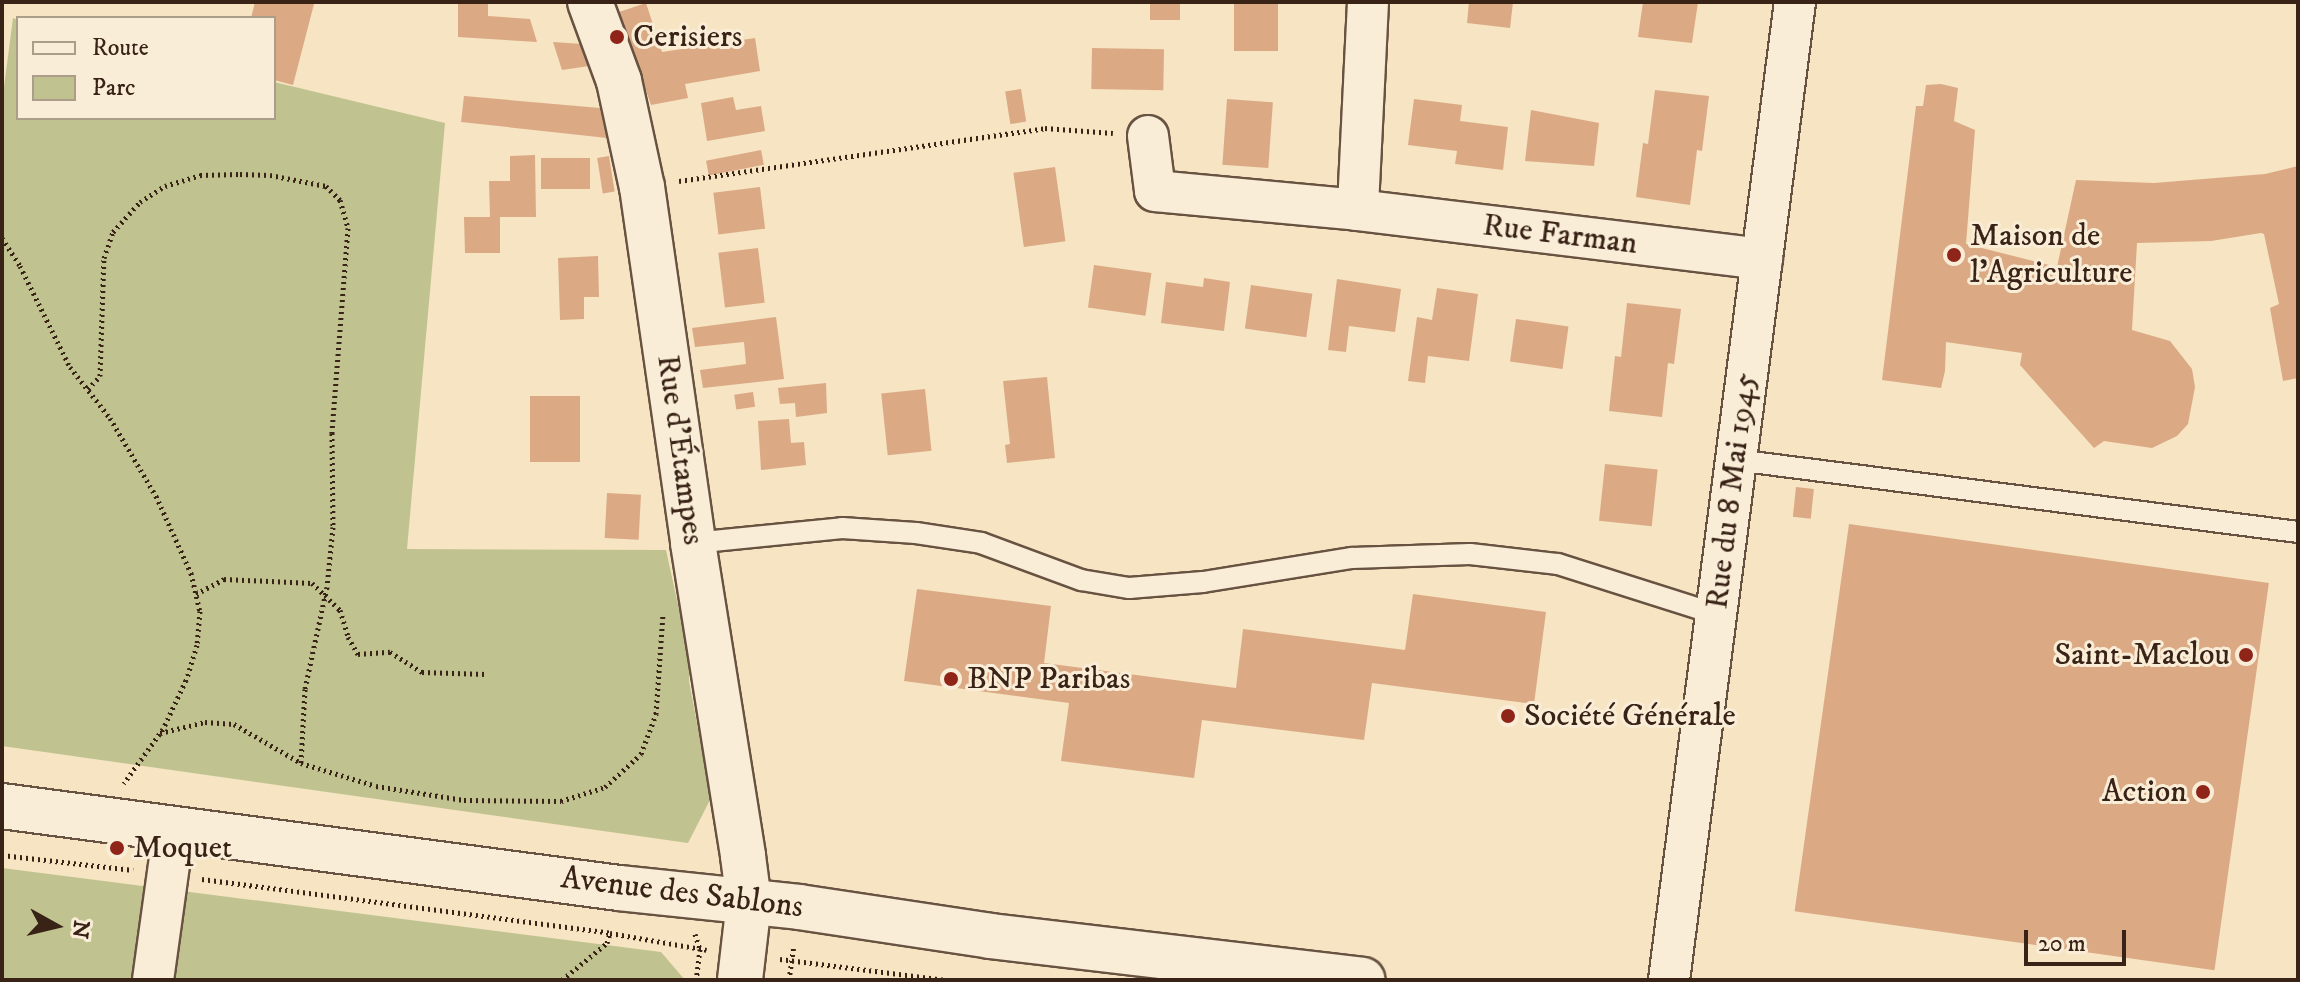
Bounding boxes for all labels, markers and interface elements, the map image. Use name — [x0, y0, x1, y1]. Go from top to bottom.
legend — [16, 16, 276, 120]
place label: Cerisiers — [633, 18, 742, 56]
marker: Cerisiers — [608, 28, 626, 46]
text: Route — [92, 33, 149, 63]
text: Parc — [92, 73, 135, 103]
street label: Rue Farman — [1481, 206, 1639, 264]
place label: Maison de l'Agriculture — [1970, 218, 2132, 293]
marker: Maison de l'Agriculture — [1945, 246, 1963, 264]
street label: Rue d'Étampes — [648, 352, 712, 548]
street label: Rue du 8 Mai 1945 — [1698, 371, 1766, 611]
place label: Saint-Maclou — [2054, 636, 2230, 674]
marker: Saint-Maclou — [2237, 646, 2255, 664]
place label: BNP Paribas — [967, 660, 1130, 698]
marker: BNP Paribas — [942, 670, 960, 688]
place label: Société Générale — [1524, 697, 1736, 735]
marker: Société Générale — [1499, 707, 1517, 725]
place label: Action — [2102, 773, 2187, 811]
marker: Action — [2194, 783, 2212, 801]
place label: Moquet — [133, 829, 232, 867]
marker: Moquet — [108, 839, 126, 857]
street label: Avenue des Sablons — [559, 859, 805, 927]
north arrow — [16, 886, 96, 966]
scale bar — [2028, 914, 2130, 964]
text: N — [66, 919, 95, 940]
text: 20 m — [2038, 929, 2086, 959]

